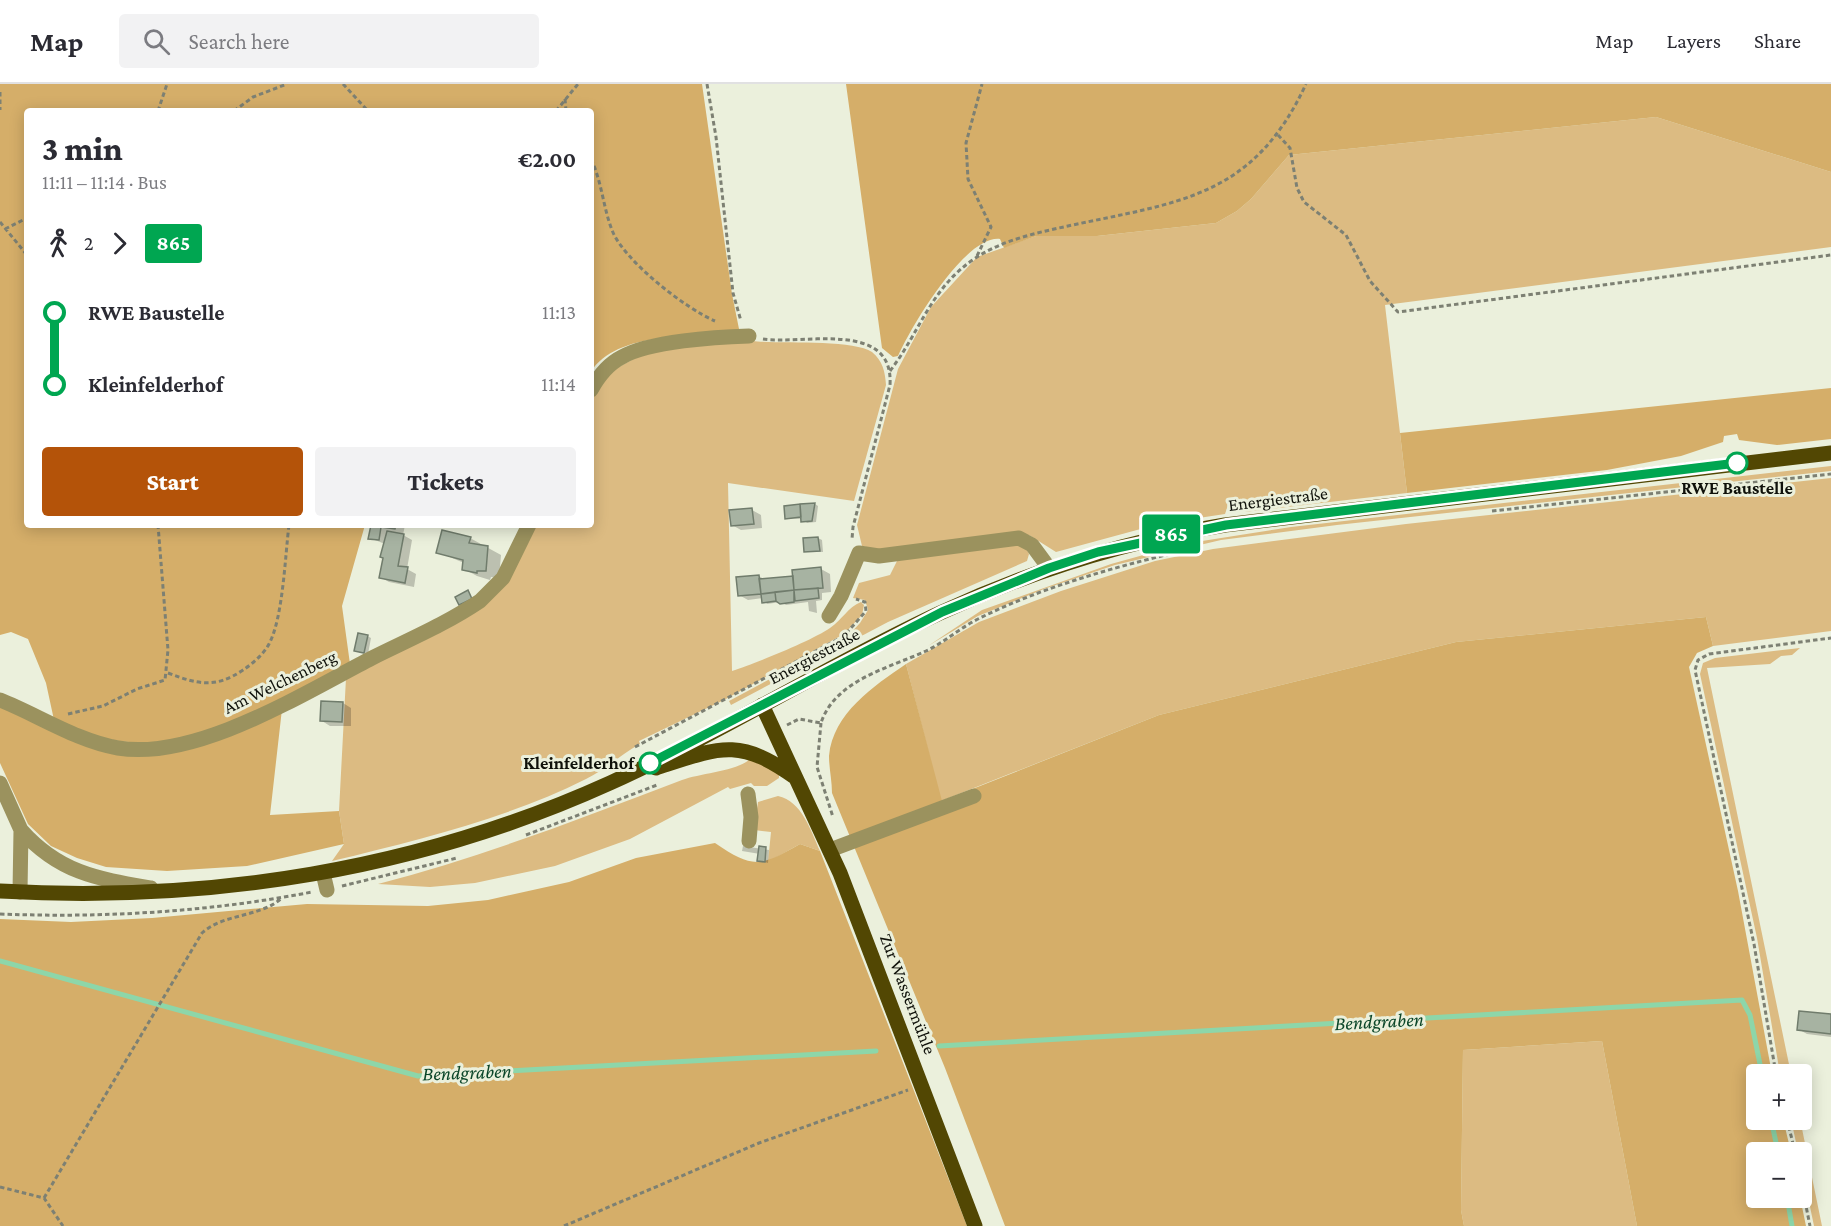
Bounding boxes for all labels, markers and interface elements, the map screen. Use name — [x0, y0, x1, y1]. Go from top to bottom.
search box — [119, 14, 539, 68]
icon: search — [140, 25, 173, 58]
text: Map — [30, 26, 83, 57]
text: Search here — [188, 29, 289, 54]
text: Map — [1595, 29, 1634, 53]
text: Layers — [1667, 29, 1721, 53]
text: Share — [1754, 29, 1801, 53]
text: 3 min — [42, 130, 123, 167]
text: €2.00 — [518, 147, 576, 172]
text: 11:11 – 11:14 · Bus — [42, 171, 167, 193]
icon: walk — [42, 227, 75, 260]
icon: forward — [103, 227, 136, 260]
text: 865 — [157, 231, 190, 255]
text: 2 — [84, 232, 94, 254]
text: RWE Baustelle — [88, 300, 225, 325]
text: 11:13 — [542, 301, 576, 323]
text: Kleinfelderhof — [88, 372, 223, 397]
text: 11:14 — [541, 373, 576, 395]
button: Start — [42, 447, 303, 516]
button: Tickets — [315, 447, 576, 516]
marker: RWE Baustelle — [1726, 452, 1748, 474]
place label: RWE Baustelle — [1681, 478, 1793, 498]
street label: Energiestraße — [1227, 483, 1329, 515]
line badge: 865 — [1136, 514, 1206, 554]
text: 865 — [1154, 522, 1188, 546]
street label: Energiestraße — [765, 624, 863, 688]
street label: Am Welchenberg — [220, 646, 340, 718]
marker: Kleinfelderhof — [639, 752, 661, 774]
place label: Kleinfelderhof — [523, 753, 635, 773]
street label: Zur Wassermühle — [876, 931, 940, 1057]
water label: Bendgraben — [1334, 1008, 1424, 1035]
water label: Bendgraben — [422, 1059, 512, 1086]
map controls — [1746, 1064, 1812, 1208]
button: + — [1746, 1064, 1812, 1130]
button: − — [1746, 1142, 1812, 1208]

